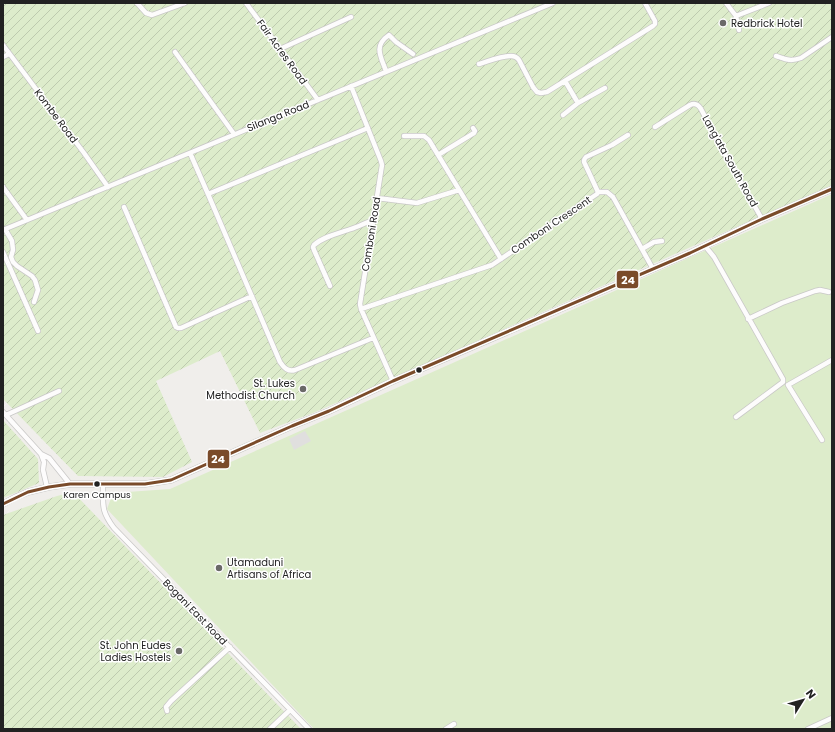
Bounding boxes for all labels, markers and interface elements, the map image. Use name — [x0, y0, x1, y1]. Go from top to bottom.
street label: Fair Acres Road — [253, 16, 311, 88]
place label: Redbrick Hotel — [731, 16, 803, 31]
marker: Redbrick Hotel — [718, 18, 728, 28]
street label: Kombe Road — [31, 86, 81, 146]
street label: Silanga Road — [245, 97, 311, 135]
street label: Lang'ata South Road — [698, 112, 762, 210]
street label: Comboni Crescent — [508, 192, 595, 258]
street label: Comboni Road — [358, 196, 384, 272]
line badge: 24 — [616, 270, 639, 289]
text: 24 — [621, 272, 635, 288]
unlabelled marker — [414, 365, 424, 375]
place label: St. Lukes Methodist Church — [206, 376, 295, 403]
marker: St. Lukes Methodist Church — [298, 384, 308, 394]
line badge: 24 — [207, 449, 230, 469]
text: 24 — [211, 451, 225, 467]
marker: Karen Campus — [92, 479, 102, 489]
place label: Karen Campus — [63, 489, 131, 501]
place label: Utamaduni Artisans of Africa — [227, 555, 311, 582]
marker: Utamaduni Artisans of Africa — [214, 563, 224, 573]
street label: Bogani East Road — [159, 575, 231, 649]
place label: St. John Eudes Ladies Hostels — [100, 638, 171, 665]
marker: St. John Eudes Ladies Hostels — [174, 646, 184, 656]
north arrow — [783, 680, 823, 720]
text: N — [802, 686, 820, 702]

